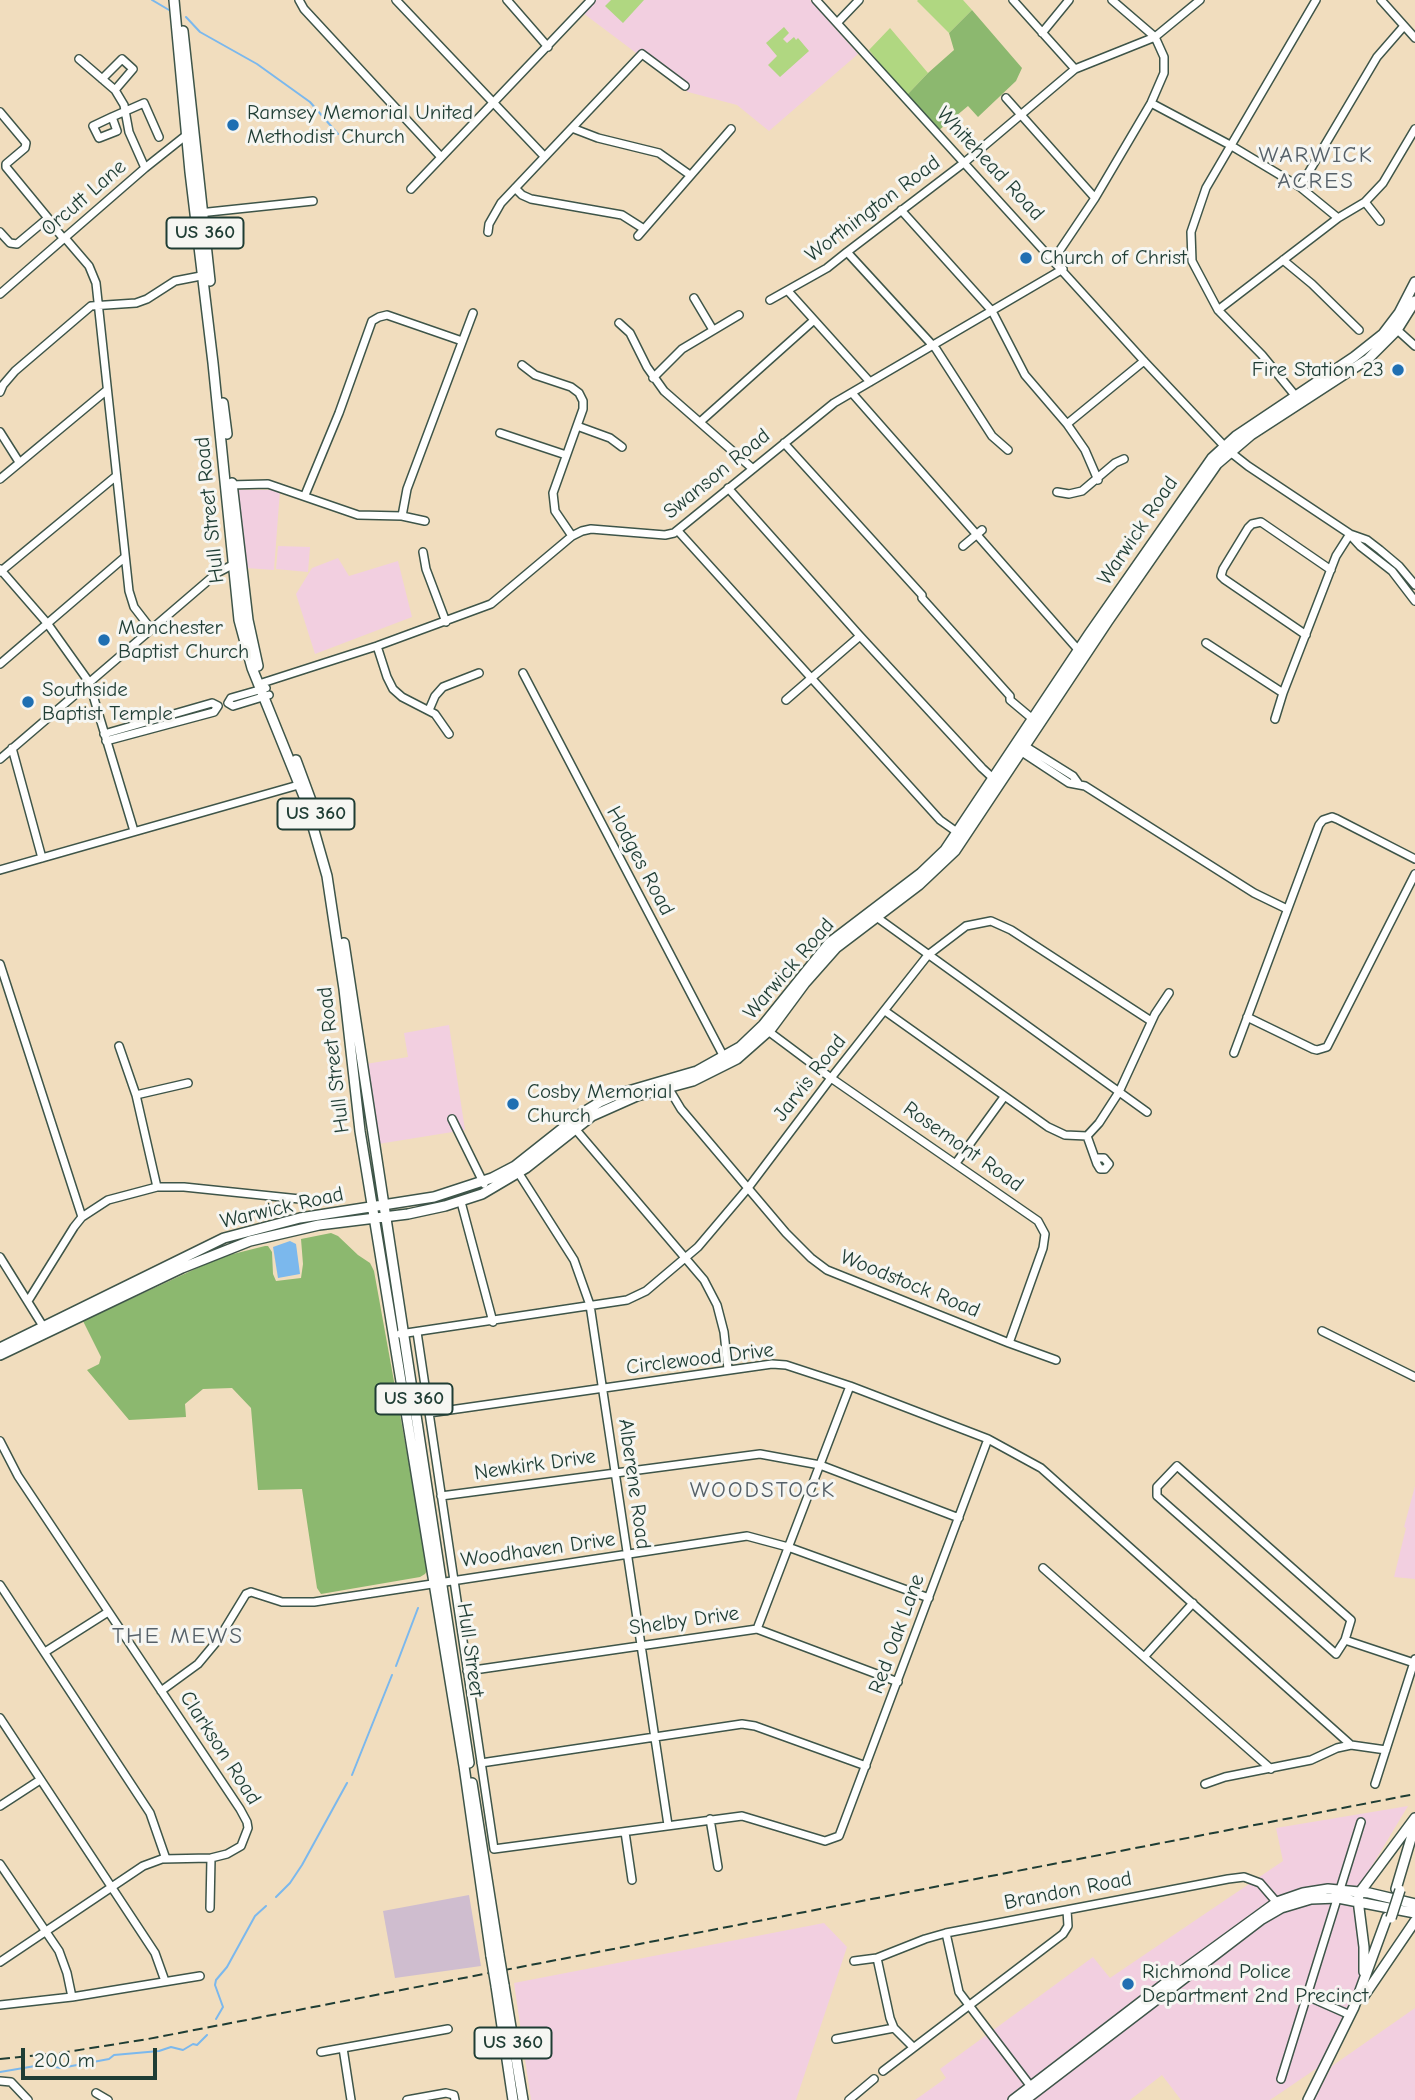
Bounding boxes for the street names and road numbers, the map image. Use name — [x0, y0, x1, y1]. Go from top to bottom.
street label: Whitehead Road — [931, 102, 1049, 226]
street label: Worthington Road — [801, 150, 945, 268]
street label: Orcutt Lane — [36, 154, 132, 242]
road number: US 360 — [166, 218, 244, 248]
street label: Swanson Road — [659, 423, 775, 525]
street label: Hull Street Road — [190, 436, 230, 584]
street label: Warwick Road — [1092, 472, 1184, 590]
road number: US 360 — [278, 799, 354, 830]
street label: Hodges Road — [601, 802, 679, 920]
street label: Warwick Road — [738, 913, 840, 1025]
street label: Hull Street Road — [313, 985, 355, 1135]
street label: Jarvis Road — [768, 1030, 852, 1126]
street label: Rosemont Road — [898, 1096, 1028, 1198]
street label: Warwick Road — [218, 1182, 346, 1234]
street label: Woodstock Road — [836, 1244, 984, 1324]
street label: Circlewood Drive — [625, 1337, 775, 1381]
road number: US 360 — [376, 1384, 452, 1414]
street label: Alberene Road — [612, 1417, 656, 1551]
street label: Newkirk Drive — [473, 1444, 597, 1486]
street label: Woodhaven Drive — [459, 1527, 617, 1573]
street label: Red Oak Lane — [864, 1571, 930, 1697]
street label: Hull Street — [451, 1601, 489, 1699]
street label: Shelby Drive — [627, 1601, 741, 1641]
street label: Clarkson Road — [174, 1686, 266, 1810]
street label: Brandon Road — [1002, 1866, 1134, 1916]
road number: US 360 — [475, 2027, 552, 2058]

